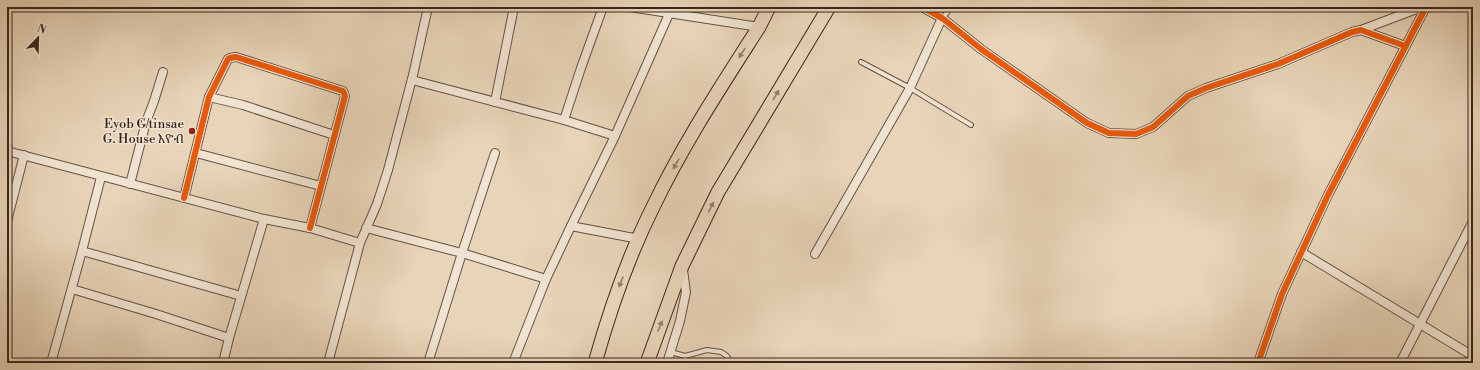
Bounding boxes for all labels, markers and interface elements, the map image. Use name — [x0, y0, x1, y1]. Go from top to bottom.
north arrow — [18, 18, 58, 58]
text: N — [35, 22, 49, 38]
one-way arrow — [739, 47, 746, 59]
one-way arrow — [773, 89, 780, 100]
place label: Eyob G/tinsae G. House እዮብ — [103, 116, 184, 147]
marker: Eyob G/tinsae G. House እዮብ — [187, 126, 197, 136]
one-way arrow — [672, 158, 679, 170]
one-way arrow — [708, 201, 714, 213]
one-way arrow — [617, 276, 623, 288]
one-way arrow — [657, 320, 663, 332]

